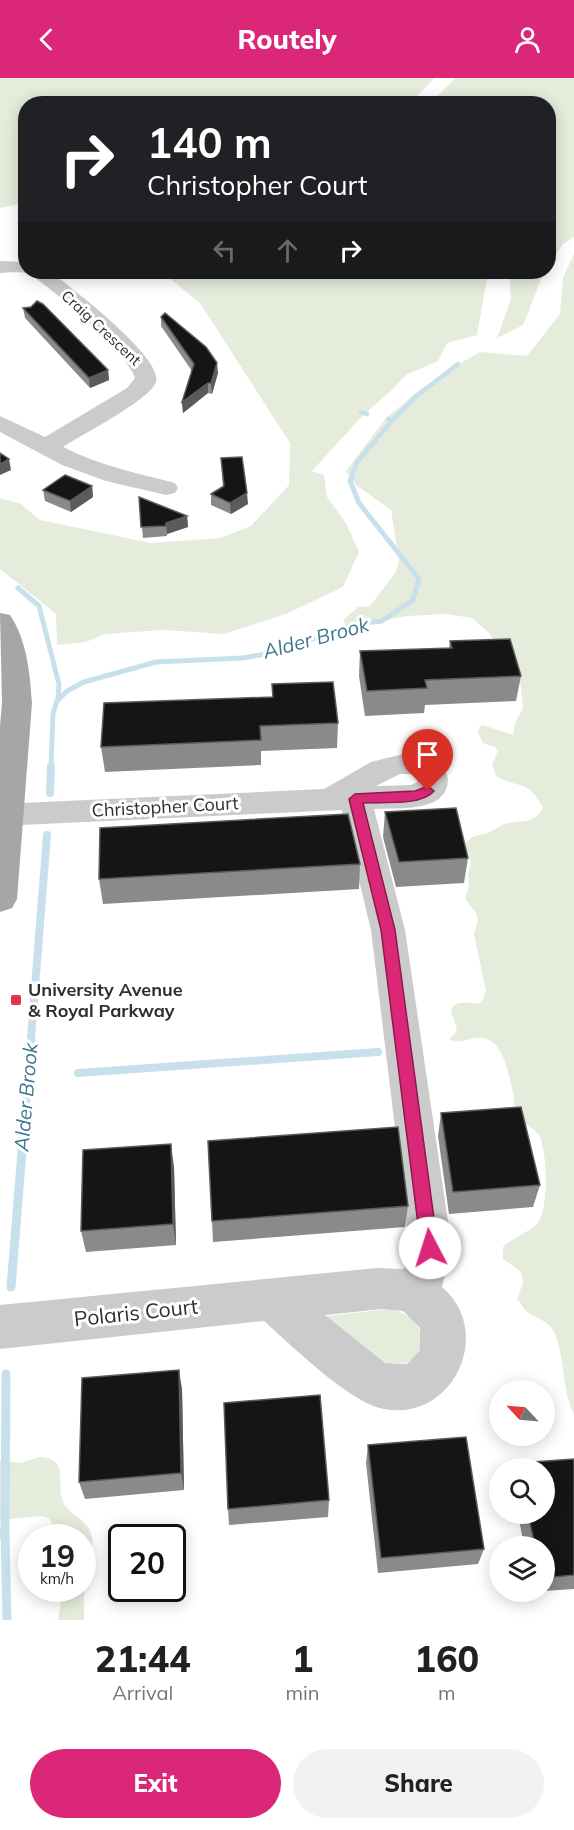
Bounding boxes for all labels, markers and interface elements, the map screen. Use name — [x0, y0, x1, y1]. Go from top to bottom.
text: Routely — [237, 22, 337, 56]
icon: back — [30, 23, 63, 56]
icon: person — [511, 23, 544, 56]
text: 140 m — [147, 116, 272, 169]
icon: right — [48, 120, 126, 198]
text: Christopher Court — [147, 168, 368, 202]
icon: left — [208, 234, 241, 267]
icon: ahead — [271, 234, 304, 267]
icon: right — [334, 234, 367, 267]
street label: Craig Crescent — [58, 286, 145, 369]
water label: Alder Brook — [259, 611, 372, 664]
pin — [402, 729, 453, 791]
icon: arrive — [411, 738, 444, 771]
street label: Christopher Court — [91, 791, 239, 822]
place label: University Avenue & Royal Parkway — [28, 978, 183, 1022]
marker: University Avenue & Royal Parkway — [9, 993, 23, 1007]
water label: Alder Brook — [8, 1041, 43, 1153]
position arrow — [398, 1216, 462, 1280]
street label: Polaris Court — [73, 1293, 199, 1331]
north arrow — [489, 1380, 555, 1446]
map controls — [489, 1380, 555, 1602]
button: search — [489, 1458, 555, 1524]
speed limit sign: 20 — [108, 1524, 186, 1602]
button: layers — [489, 1536, 555, 1602]
text: 19 — [39, 1537, 75, 1575]
text: km/h — [40, 1569, 74, 1588]
text: 21:44 — [95, 1636, 191, 1681]
text: 1 — [292, 1636, 313, 1681]
text: 160 — [414, 1636, 479, 1681]
text: Arrival — [112, 1680, 173, 1705]
text: min — [285, 1680, 320, 1705]
text: m — [438, 1680, 456, 1705]
button: Exit — [30, 1749, 281, 1818]
button: Share — [293, 1749, 544, 1818]

